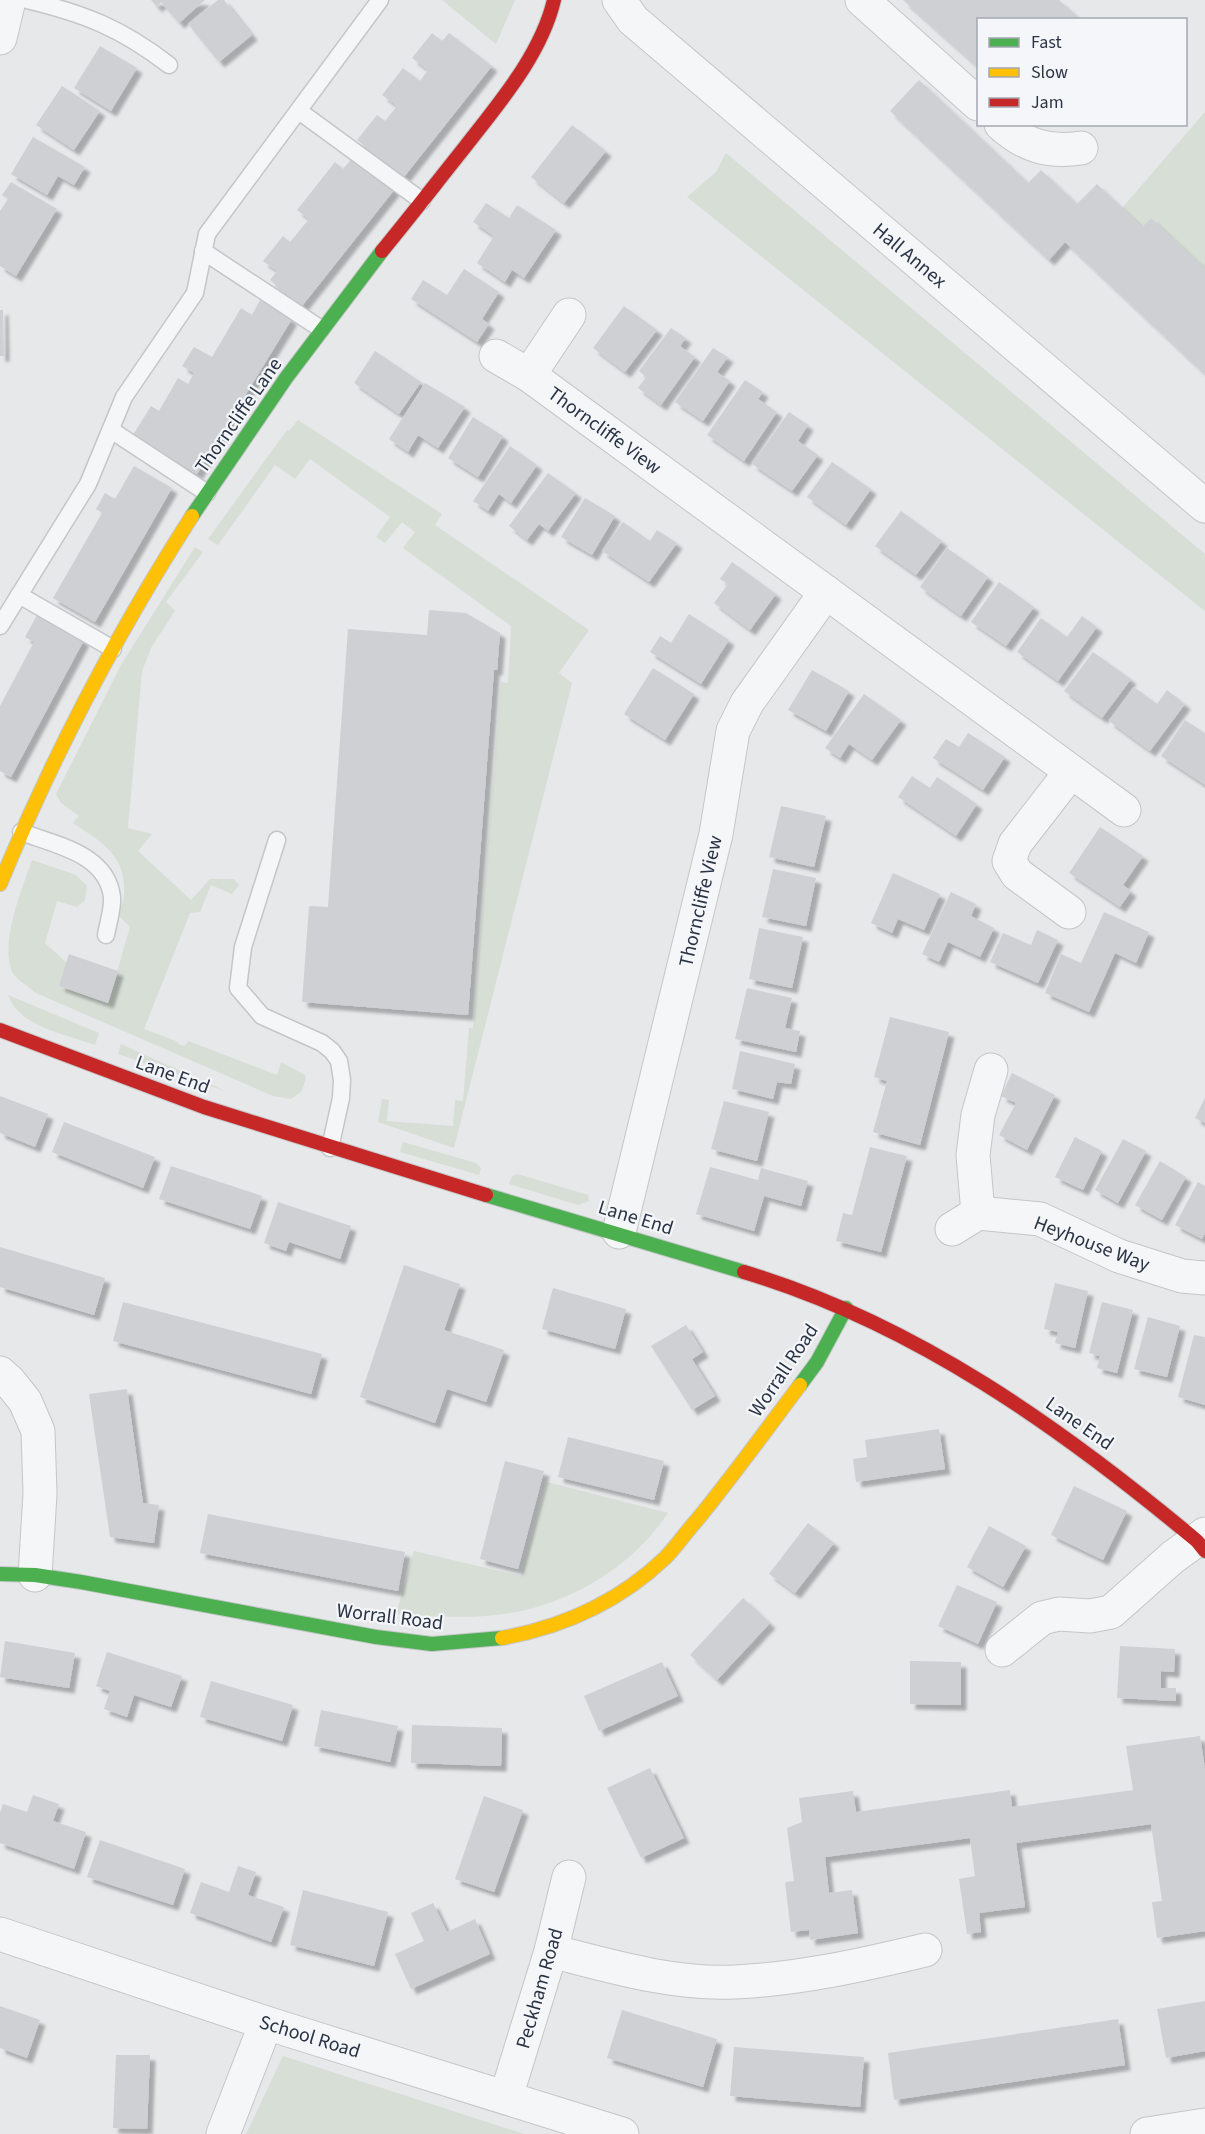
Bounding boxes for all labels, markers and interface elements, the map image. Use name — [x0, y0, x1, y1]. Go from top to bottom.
legend — [977, 18, 1187, 126]
text: Fast — [1031, 30, 1062, 55]
text: Slow — [1031, 60, 1068, 85]
text: Jam — [1031, 90, 1064, 115]
street label: Hall Annex — [866, 217, 952, 295]
street label: Thorncliffe Lane — [189, 352, 289, 479]
street label: Thorncliffe View — [542, 380, 667, 482]
street label: Thorncliffe View — [672, 833, 730, 970]
street label: Lane End — [132, 1049, 214, 1101]
street label: Lane End — [595, 1193, 677, 1243]
street label: Heyhouse Way — [1030, 1209, 1154, 1279]
street label: Worrall Road — [742, 1318, 825, 1423]
street label: Lane End — [1040, 1390, 1119, 1457]
street label: Worrall Road — [335, 1597, 445, 1637]
street label: Peckham Road — [509, 1925, 571, 2052]
street label: School Road — [256, 2008, 364, 2066]

